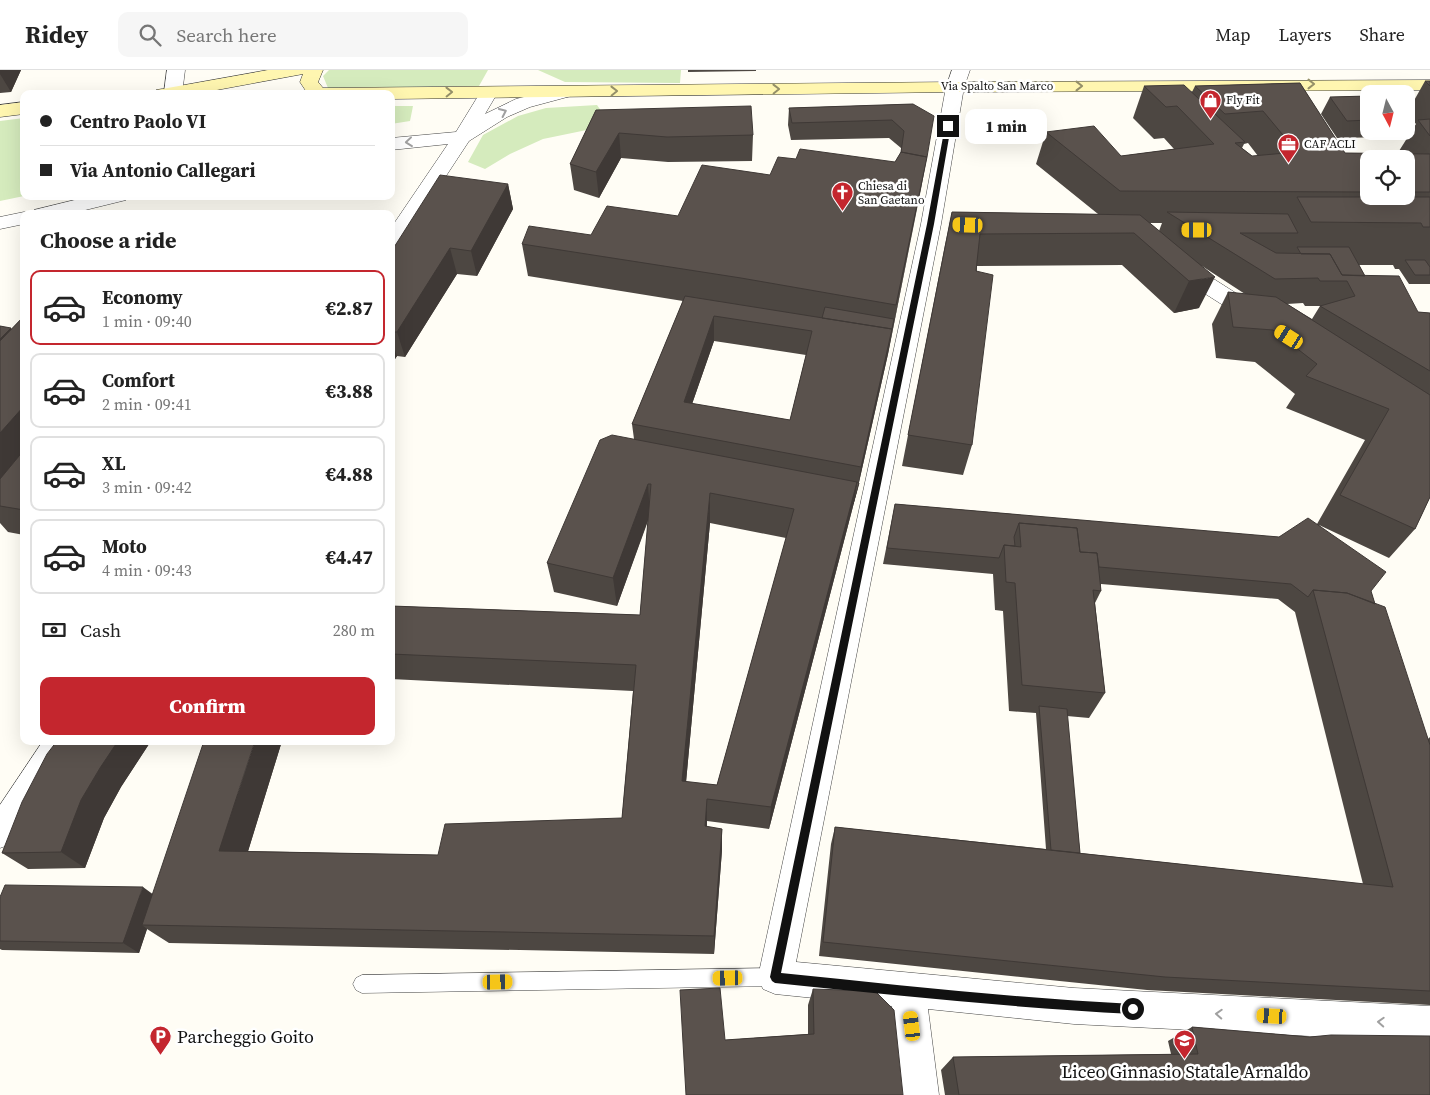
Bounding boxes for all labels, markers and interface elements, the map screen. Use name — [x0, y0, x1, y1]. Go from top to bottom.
search box — [118, 12, 468, 57]
text: Ridey — [25, 18, 88, 51]
icon: search — [136, 21, 164, 49]
text: Search here — [176, 22, 277, 48]
text: Map — [1215, 22, 1250, 47]
text: Layers — [1278, 22, 1331, 47]
text: Share — [1359, 22, 1405, 47]
street label: Via Spalto San Marco — [941, 78, 1054, 94]
one-way arrow — [1308, 79, 1315, 89]
one-way arrow — [1075, 81, 1083, 91]
one-way arrow — [772, 83, 780, 94]
north arrow — [1360, 85, 1415, 140]
map controls — [1360, 85, 1415, 205]
one-way arrow — [610, 86, 618, 96]
one-way arrow — [446, 87, 453, 97]
shop icon: Fly Fit — [1198, 88, 1222, 119]
place label: Fly Fit — [1226, 92, 1260, 108]
text: Centro Paolo VI — [70, 108, 206, 134]
one-way arrow — [498, 108, 507, 118]
callout: 1 min — [966, 108, 1048, 144]
route end — [937, 115, 959, 137]
text: 1 min — [985, 115, 1027, 137]
office icon: CAF ACLI — [1276, 132, 1300, 163]
one-way arrow — [405, 136, 413, 147]
place label: CAF ACLI — [1304, 136, 1356, 152]
button: locate — [1360, 150, 1415, 205]
text: Via Antonio Callegari — [70, 157, 255, 183]
place label: Chiesa di San Gaetano — [858, 178, 925, 208]
church icon: Chiesa di San Gaetano — [830, 181, 854, 212]
car — [952, 217, 983, 233]
car — [1182, 223, 1212, 238]
text: Choose a ride — [40, 225, 177, 255]
text: Economy — [102, 284, 183, 310]
icon: car — [42, 285, 87, 330]
text: €2.87 — [325, 295, 373, 321]
text: 1 min · 09:40 — [102, 310, 192, 332]
car — [1272, 323, 1305, 351]
text: Comfort — [102, 367, 175, 393]
icon: car — [42, 368, 87, 413]
text: €3.88 — [325, 378, 373, 404]
text: 2 min · 09:41 — [102, 393, 192, 415]
text: XL — [102, 450, 125, 476]
icon: car — [42, 451, 87, 496]
text: €4.88 — [325, 461, 373, 487]
text: 3 min · 09:42 — [102, 476, 192, 498]
text: Moto — [102, 533, 147, 559]
icon: car — [42, 534, 87, 579]
text: €4.47 — [325, 544, 373, 570]
text: 4 min · 09:43 — [102, 559, 192, 581]
icon: cash — [40, 616, 68, 644]
text: Cash — [80, 617, 121, 643]
text: 280 m — [333, 619, 375, 641]
button: Confirm — [40, 677, 375, 735]
car — [712, 970, 743, 986]
car — [482, 974, 513, 990]
route start — [1122, 998, 1144, 1020]
one-way arrow — [1215, 1008, 1223, 1019]
car — [1256, 1008, 1287, 1024]
car — [902, 1010, 921, 1042]
one-way arrow — [1377, 1016, 1385, 1027]
parking icon: Parcheggio Goito — [149, 1024, 173, 1055]
place label: Parcheggio Goito — [177, 1024, 314, 1049]
school or university icon: Liceo Ginnasio Statale Arnaldo — [1173, 1029, 1197, 1060]
place label: Liceo Ginnasio Statale Arnaldo — [1062, 1059, 1309, 1084]

